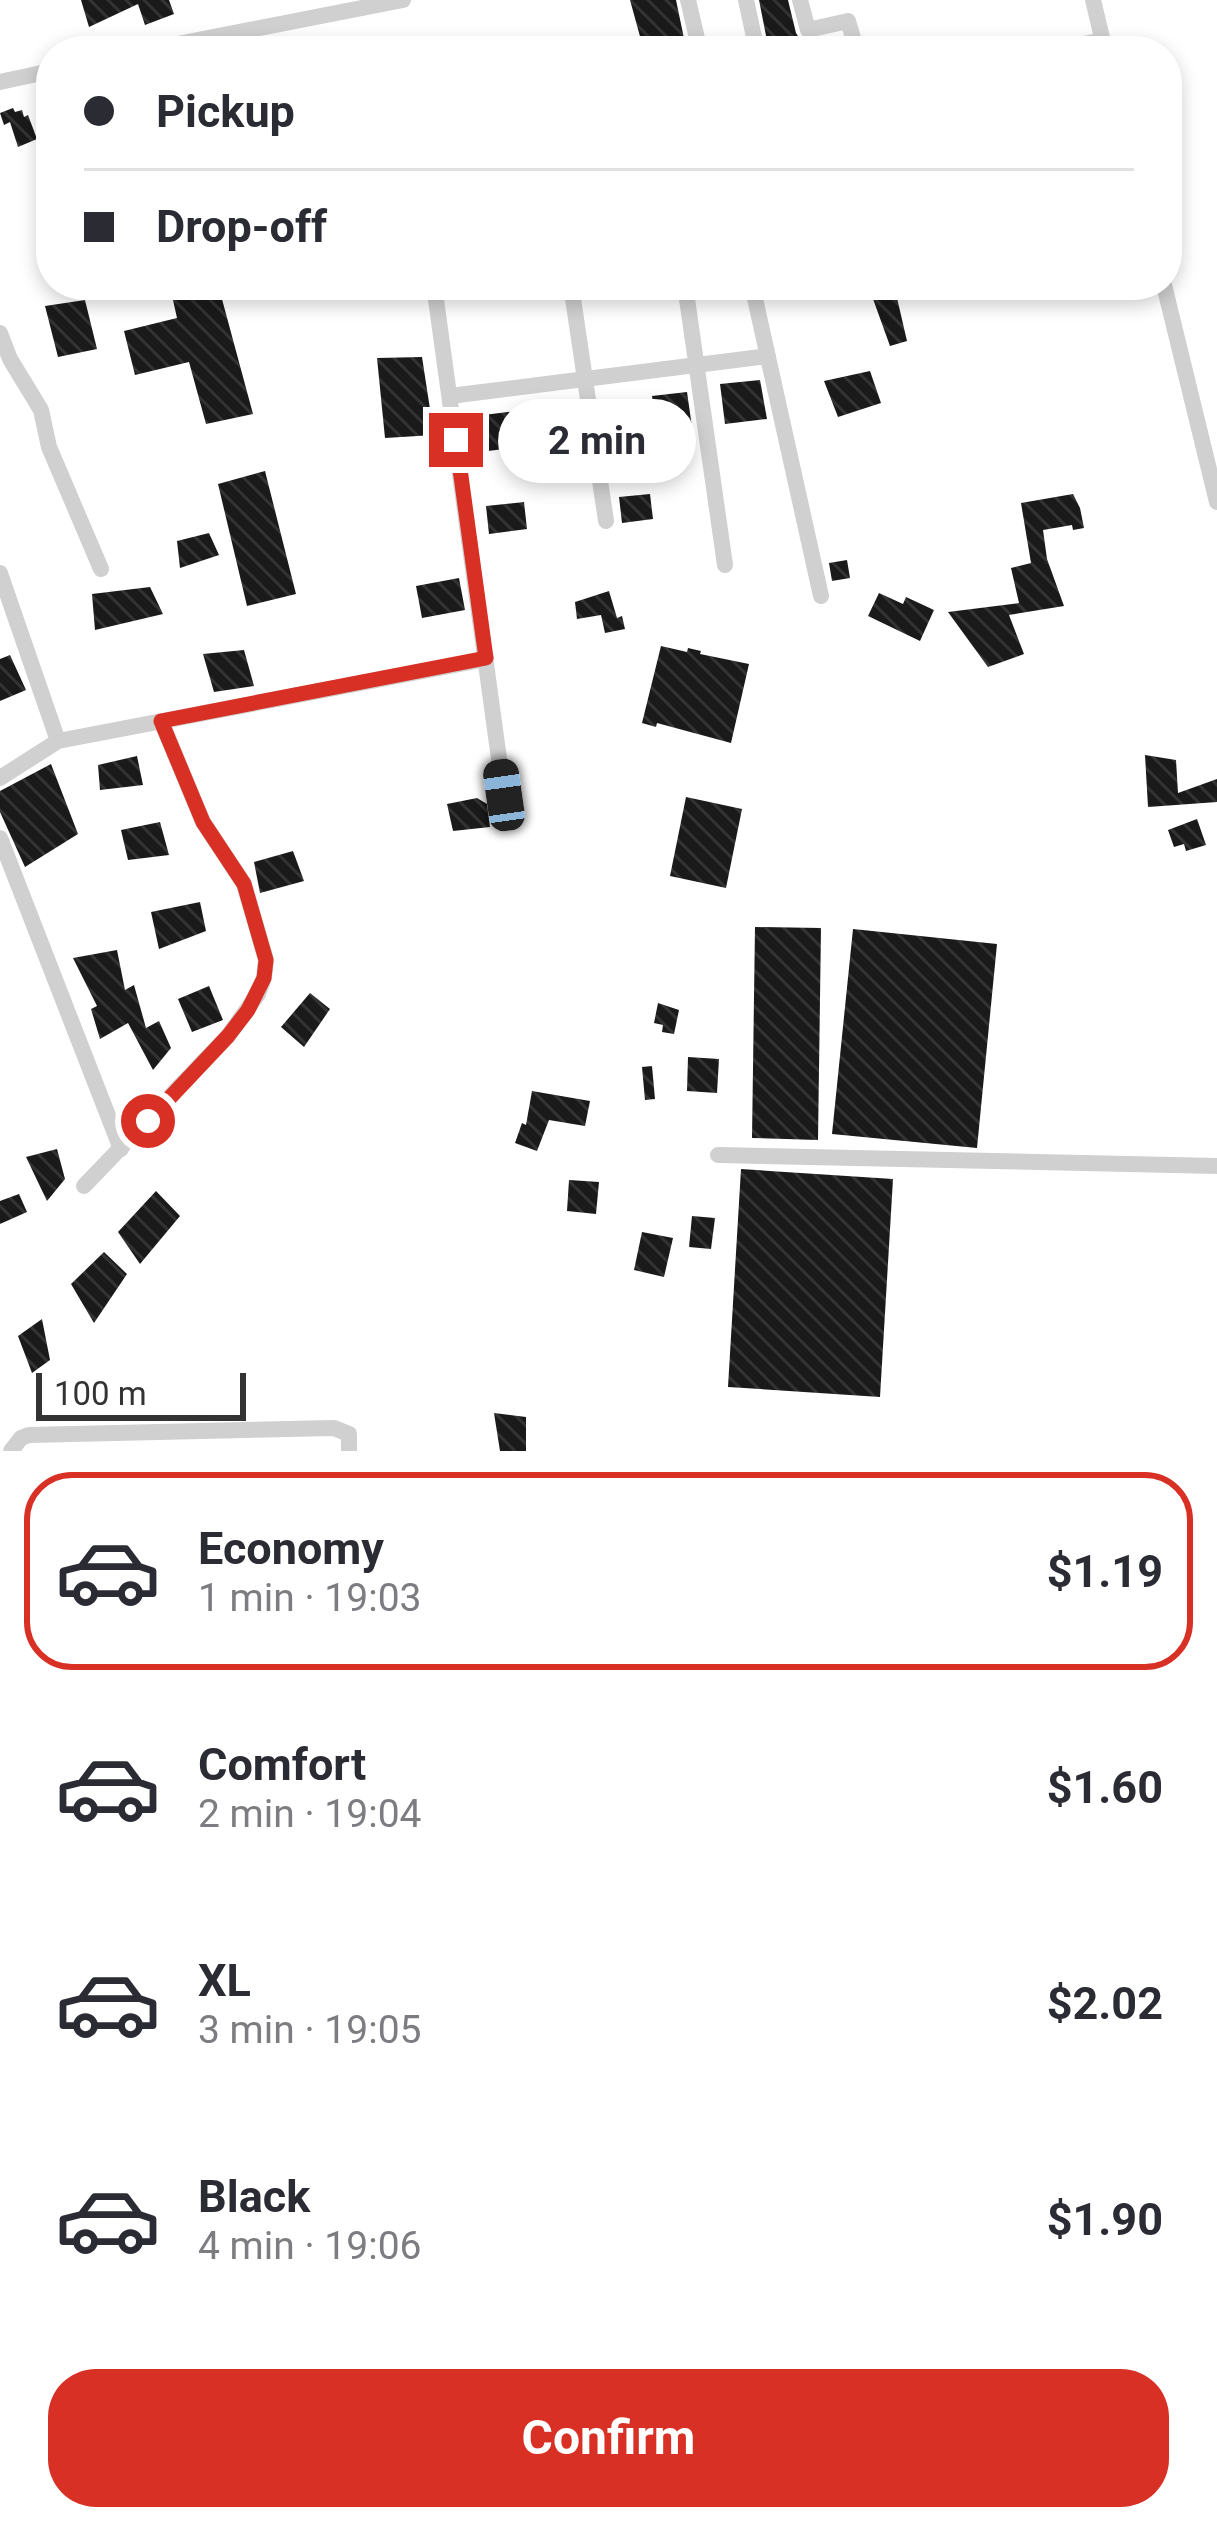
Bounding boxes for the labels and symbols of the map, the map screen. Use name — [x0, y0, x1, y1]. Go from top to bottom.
callout: 2 min — [498, 398, 696, 482]
route end — [429, 413, 483, 467]
car — [481, 757, 527, 833]
route start — [121, 1094, 175, 1148]
scale bar — [36, 1367, 246, 1420]

